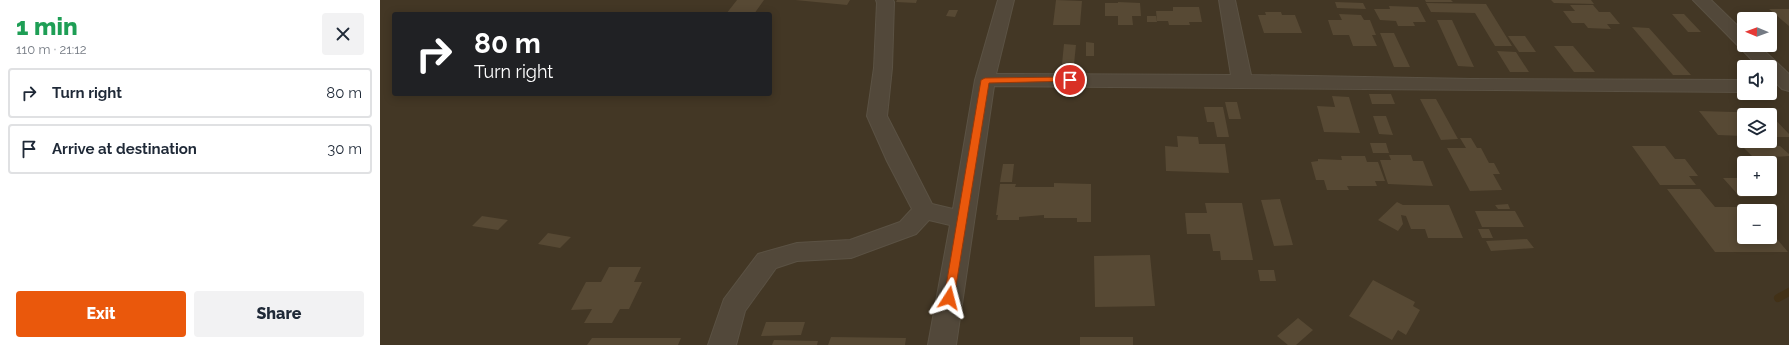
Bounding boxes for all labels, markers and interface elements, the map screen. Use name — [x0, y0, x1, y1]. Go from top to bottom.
text: 1 min — [16, 12, 78, 41]
north arrow — [1737, 12, 1777, 52]
map controls — [1737, 12, 1777, 244]
button: close — [322, 13, 364, 55]
text: 80 m — [474, 27, 541, 60]
icon: right — [408, 28, 460, 80]
text: 110 m · 21:12 — [16, 42, 87, 57]
button: sound — [1737, 60, 1777, 100]
text: Turn right — [474, 61, 553, 82]
pin — [1053, 63, 1087, 97]
icon: arrive — [1059, 69, 1081, 91]
icon: right — [18, 82, 40, 104]
text: Turn right — [52, 84, 122, 102]
text: 80 m — [326, 84, 362, 102]
button: layers — [1737, 108, 1777, 148]
icon: arrive — [18, 138, 40, 160]
text: Arrive at destination — [52, 140, 197, 158]
text: 30 m — [327, 140, 362, 158]
button: + — [1737, 156, 1777, 196]
button: − — [1737, 204, 1777, 244]
position arrow — [928, 277, 970, 319]
button: Exit — [16, 291, 186, 337]
button: Share — [194, 291, 364, 337]

